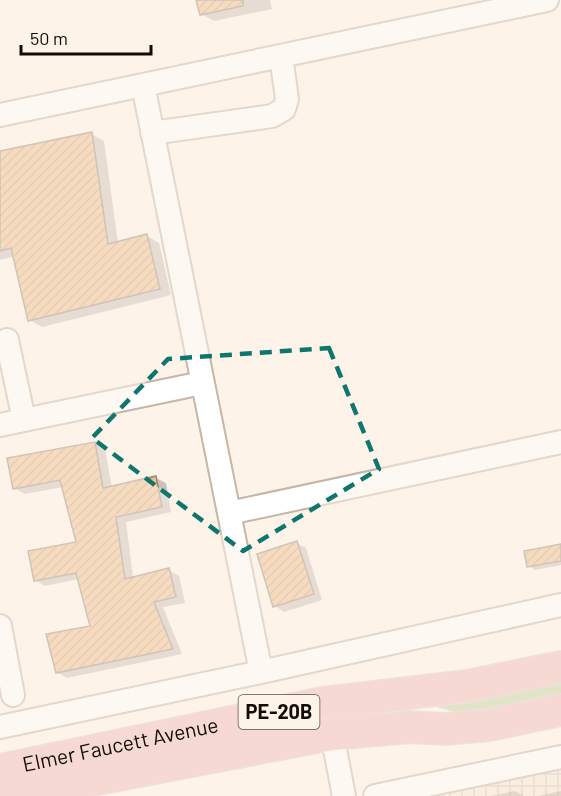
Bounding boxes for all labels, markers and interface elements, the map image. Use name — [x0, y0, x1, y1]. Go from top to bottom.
scale bar — [21, 18, 152, 56]
text: 50 m — [30, 27, 68, 49]
road number: PE-20B — [238, 695, 320, 729]
street label: Elmer Faucett Avenue — [20, 711, 220, 776]

